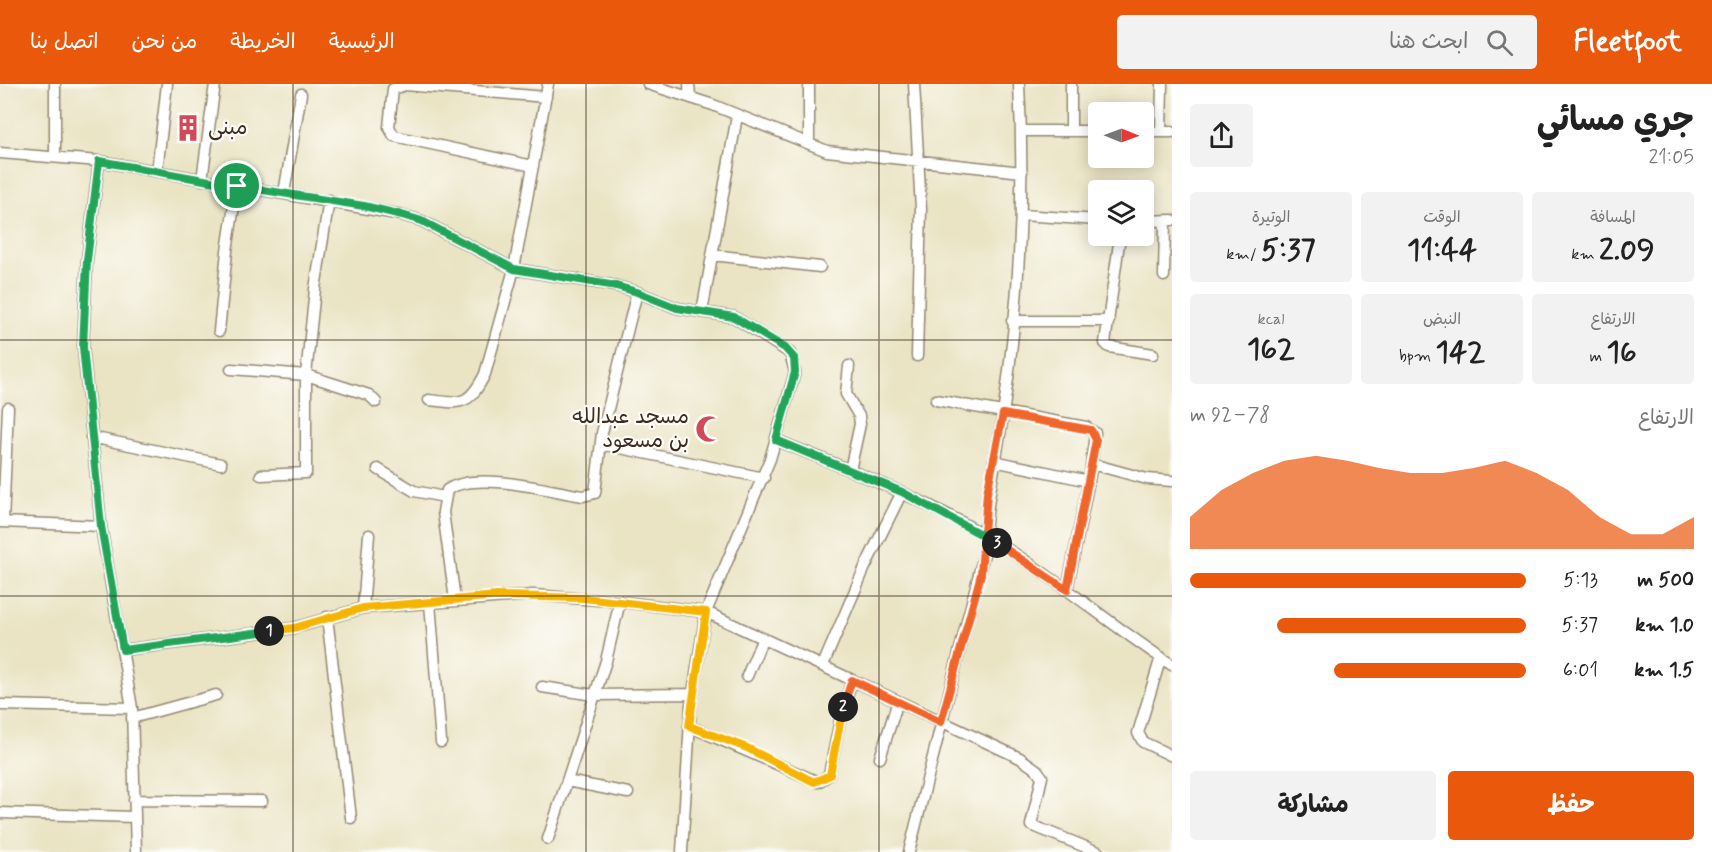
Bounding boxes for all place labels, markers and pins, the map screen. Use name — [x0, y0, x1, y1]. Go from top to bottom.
building icon: مبنى — [173, 113, 203, 143]
place label: مبنى — [208, 114, 247, 142]
pin — [211, 160, 262, 211]
place label: مسجد عبدالله بن مسعود — [572, 403, 689, 455]
mosque icon: مسجد عبدالله بن مسعود — [694, 414, 724, 444]
pin: 3 — [982, 528, 1012, 558]
pin: 1 — [254, 616, 284, 646]
pin: 2 — [828, 692, 858, 722]

